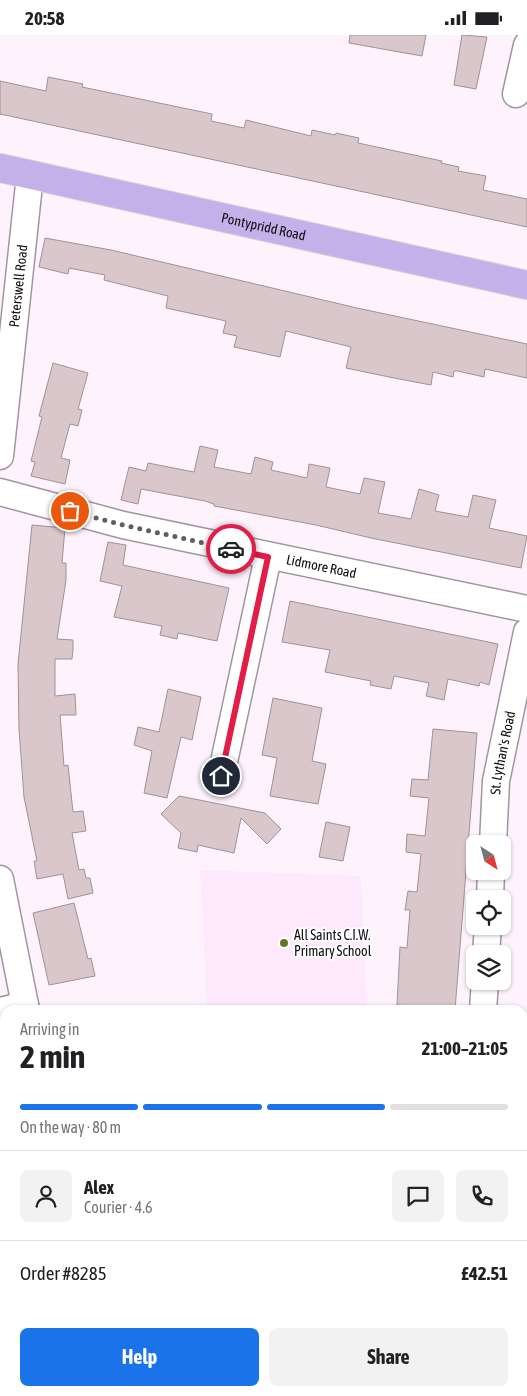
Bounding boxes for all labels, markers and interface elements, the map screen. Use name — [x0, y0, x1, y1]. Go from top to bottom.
text: 20:58 — [25, 7, 64, 29]
street label: Pontypridd Road — [220, 209, 307, 244]
street label: Peterswell Road — [6, 244, 31, 328]
pin — [49, 490, 91, 532]
icon: bag — [56, 497, 84, 525]
courier — [206, 524, 256, 574]
icon: car — [217, 535, 245, 563]
street label: Lidmore Road — [285, 551, 358, 581]
street label: St. Lythan's Road — [487, 709, 518, 795]
pin — [200, 755, 242, 797]
icon: home — [207, 762, 235, 790]
north arrow — [466, 835, 511, 880]
map controls — [466, 835, 511, 990]
button: locate — [466, 890, 511, 935]
place label: All Saints C.I.W. Primary School — [294, 927, 372, 959]
marker: All Saints C.I.W. Primary School — [278, 937, 290, 949]
button: layers — [466, 945, 511, 990]
text: Arriving in — [20, 1020, 80, 1038]
text: 21:00–21:05 — [421, 1037, 508, 1059]
text: 2 min — [20, 1038, 85, 1075]
text: On the way · 80 m — [20, 1118, 121, 1136]
button: person — [20, 1170, 72, 1222]
button: chat — [392, 1170, 444, 1222]
button: phone — [456, 1170, 508, 1222]
text: Alex — [84, 1176, 114, 1198]
text: Courier · 4.6 — [84, 1198, 153, 1216]
text: Order #8285 — [20, 1262, 107, 1284]
text: £42.51 — [461, 1262, 508, 1284]
button: Help — [20, 1328, 259, 1386]
button: Share — [269, 1328, 508, 1386]

